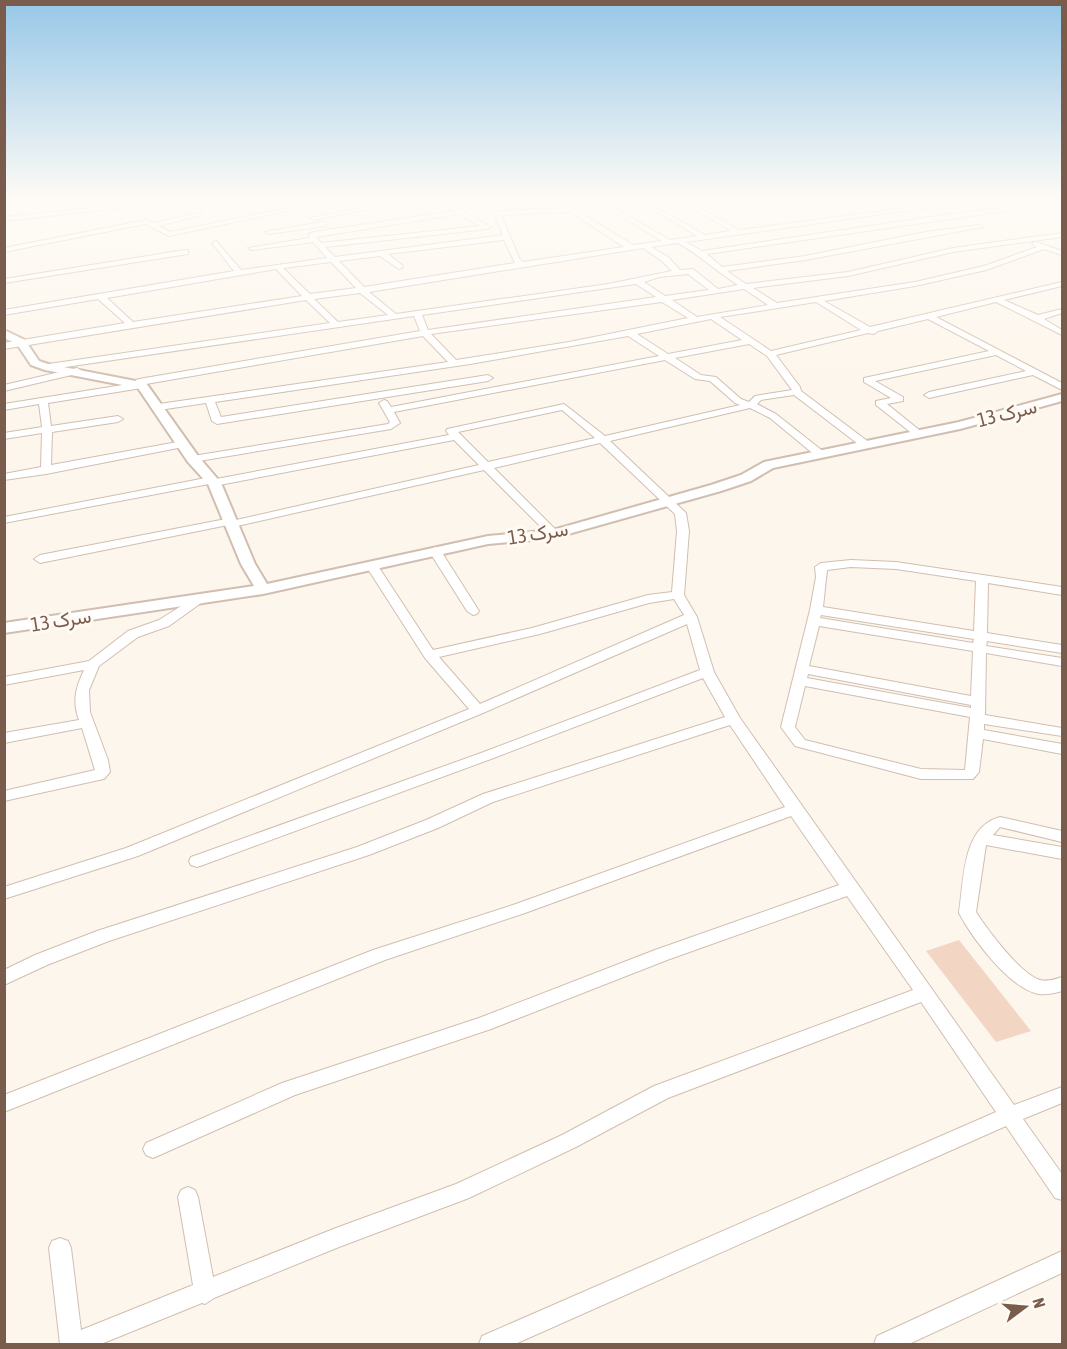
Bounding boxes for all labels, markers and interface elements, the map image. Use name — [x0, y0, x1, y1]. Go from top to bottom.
street label: سرک 13 — [975, 394, 1040, 433]
street label: سرک 13 — [506, 516, 570, 551]
street label: سرک 13 — [29, 603, 93, 638]
north arrow — [995, 1277, 1055, 1337]
text: N — [1029, 1296, 1049, 1310]

